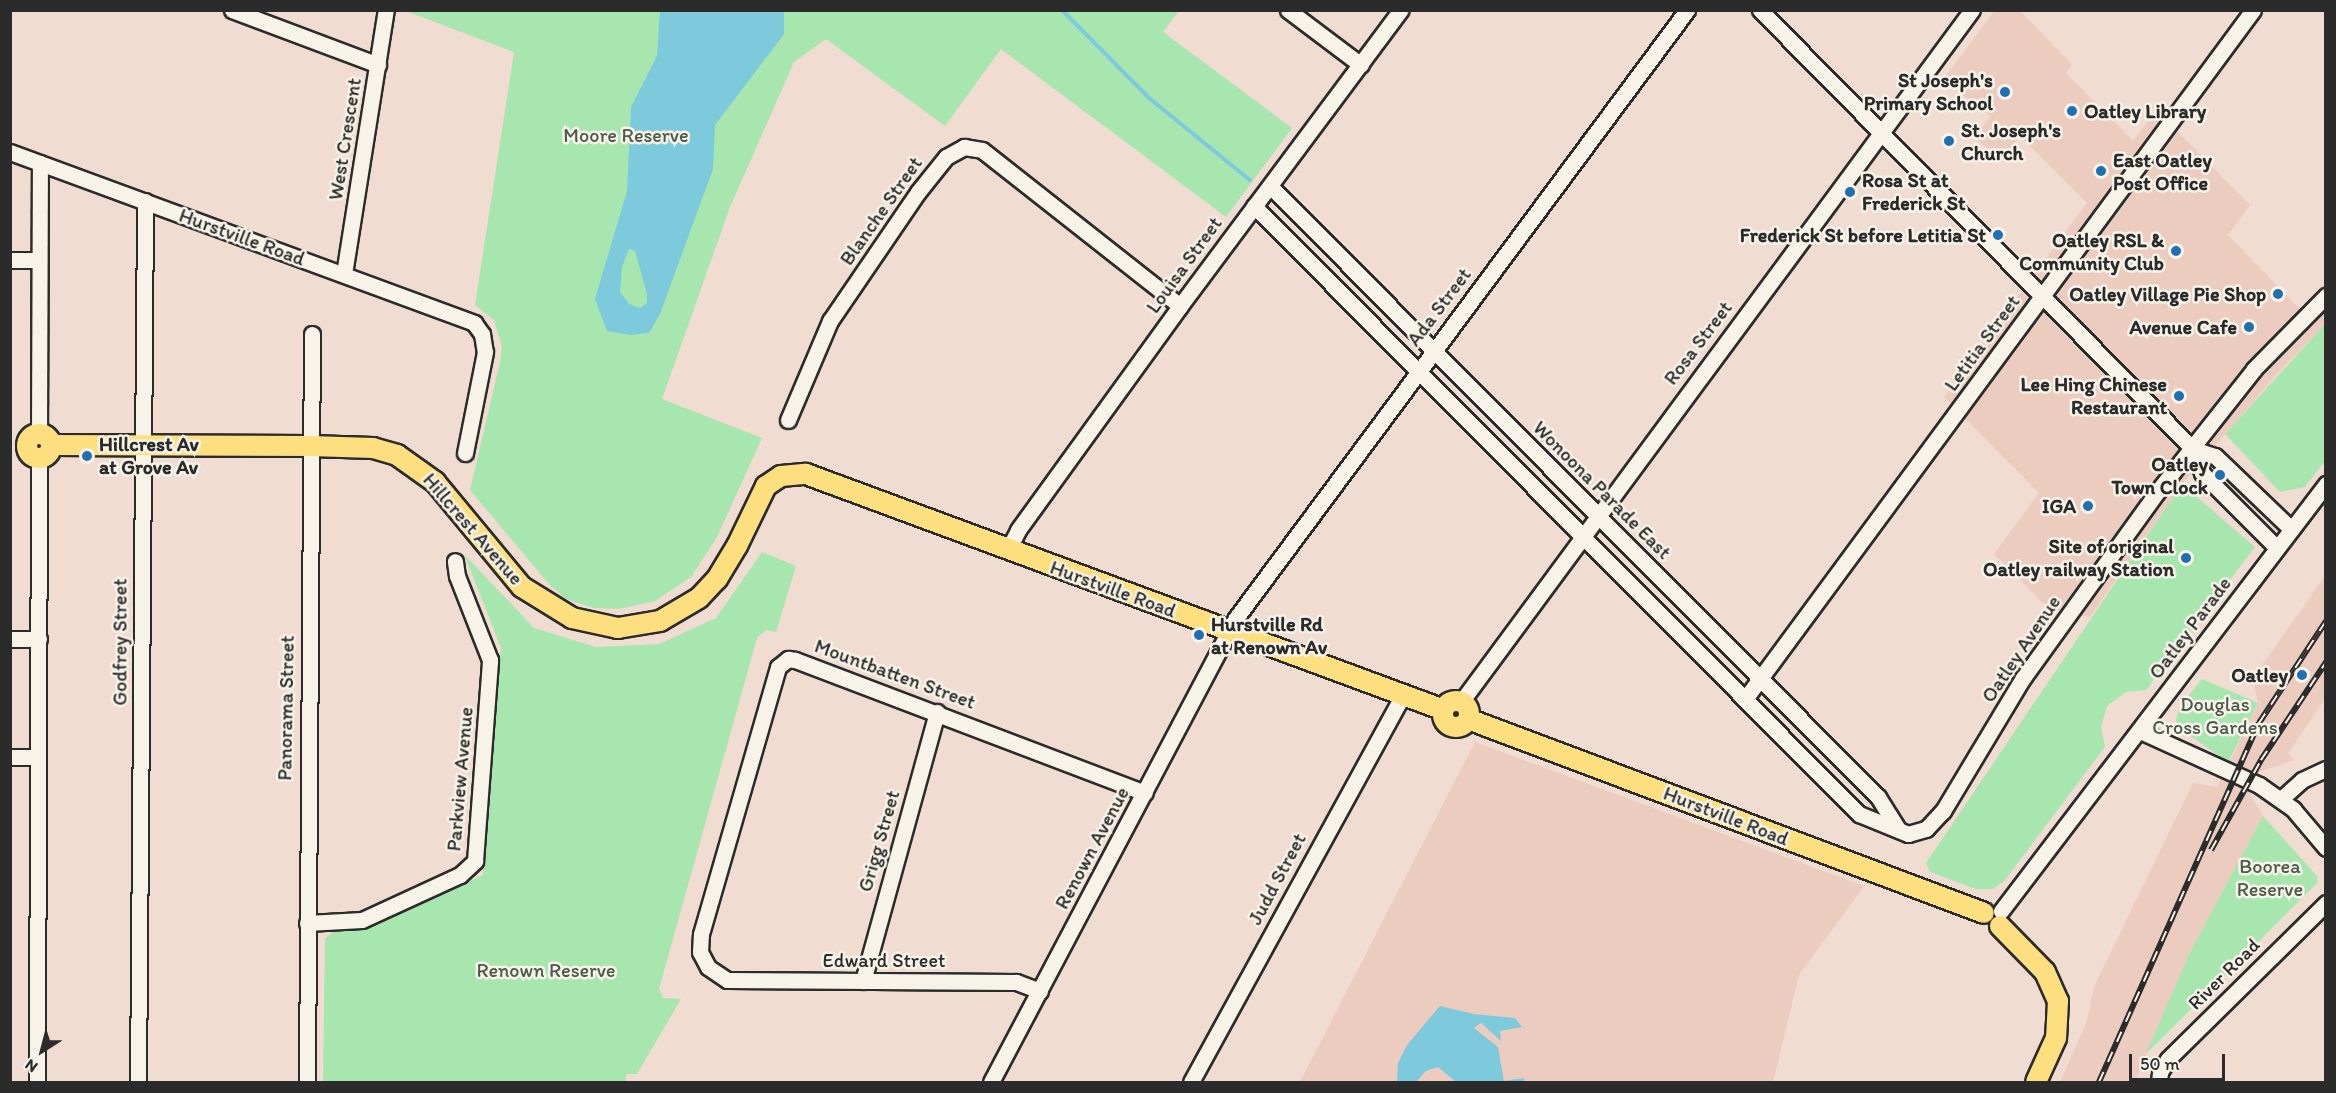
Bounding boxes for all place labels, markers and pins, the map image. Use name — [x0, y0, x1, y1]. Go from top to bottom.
place label: St Joseph's Primary School — [1864, 68, 1993, 115]
marker: St Joseph's Primary School — [1998, 85, 2012, 99]
place label: Oatley Library — [2084, 99, 2206, 123]
marker: Oatley Library — [2065, 104, 2079, 118]
place label: St. Joseph's Church — [1961, 118, 2060, 165]
marker: St. Joseph's Church — [1942, 134, 1956, 148]
place label: East Oatley Post Office — [2113, 148, 2212, 195]
marker: East Oatley Post Office — [2094, 164, 2108, 178]
place label: Rosa St at Frederick St — [1862, 168, 1966, 215]
marker: Rosa St at Frederick St — [1843, 185, 1857, 199]
place label: Frederick St before Letitia St — [1740, 223, 1986, 247]
marker: Frederick St before Letitia St — [1991, 228, 2005, 242]
place label: Oatley RSL & Community Club — [2019, 228, 2164, 275]
marker: Oatley RSL & Community Club — [2169, 244, 2183, 258]
place label: Oatley Village Pie Shop — [2070, 282, 2266, 306]
marker: Oatley Village Pie Shop — [2271, 287, 2285, 301]
place label: Avenue Cafe — [2130, 315, 2237, 339]
marker: Avenue Cafe — [2242, 320, 2256, 334]
place label: Lee Hing Chinese Restaurant — [2021, 372, 2167, 419]
marker: Lee Hing Chinese Restaurant — [2172, 389, 2186, 403]
place label: Hillcrest Av at Grove Av — [99, 432, 199, 479]
marker: Hillcrest Av at Grove Av — [80, 449, 94, 463]
place label: Oatley Town Clock — [2112, 452, 2208, 499]
marker: Oatley Town Clock — [2213, 468, 2227, 482]
place label: IGA — [2042, 494, 2076, 518]
marker: IGA — [2081, 499, 2095, 513]
place label: Site of original Oatley railway Station — [1982, 534, 2174, 581]
marker: Site of original Oatley railway Station — [2179, 551, 2193, 565]
place label: Hurstville Rd at Renown Av — [1211, 612, 1328, 659]
marker: Hurstville Rd at Renown Av — [1192, 628, 1206, 642]
place label: Oatley — [2231, 663, 2288, 687]
marker: Oatley — [2293, 666, 2311, 684]

